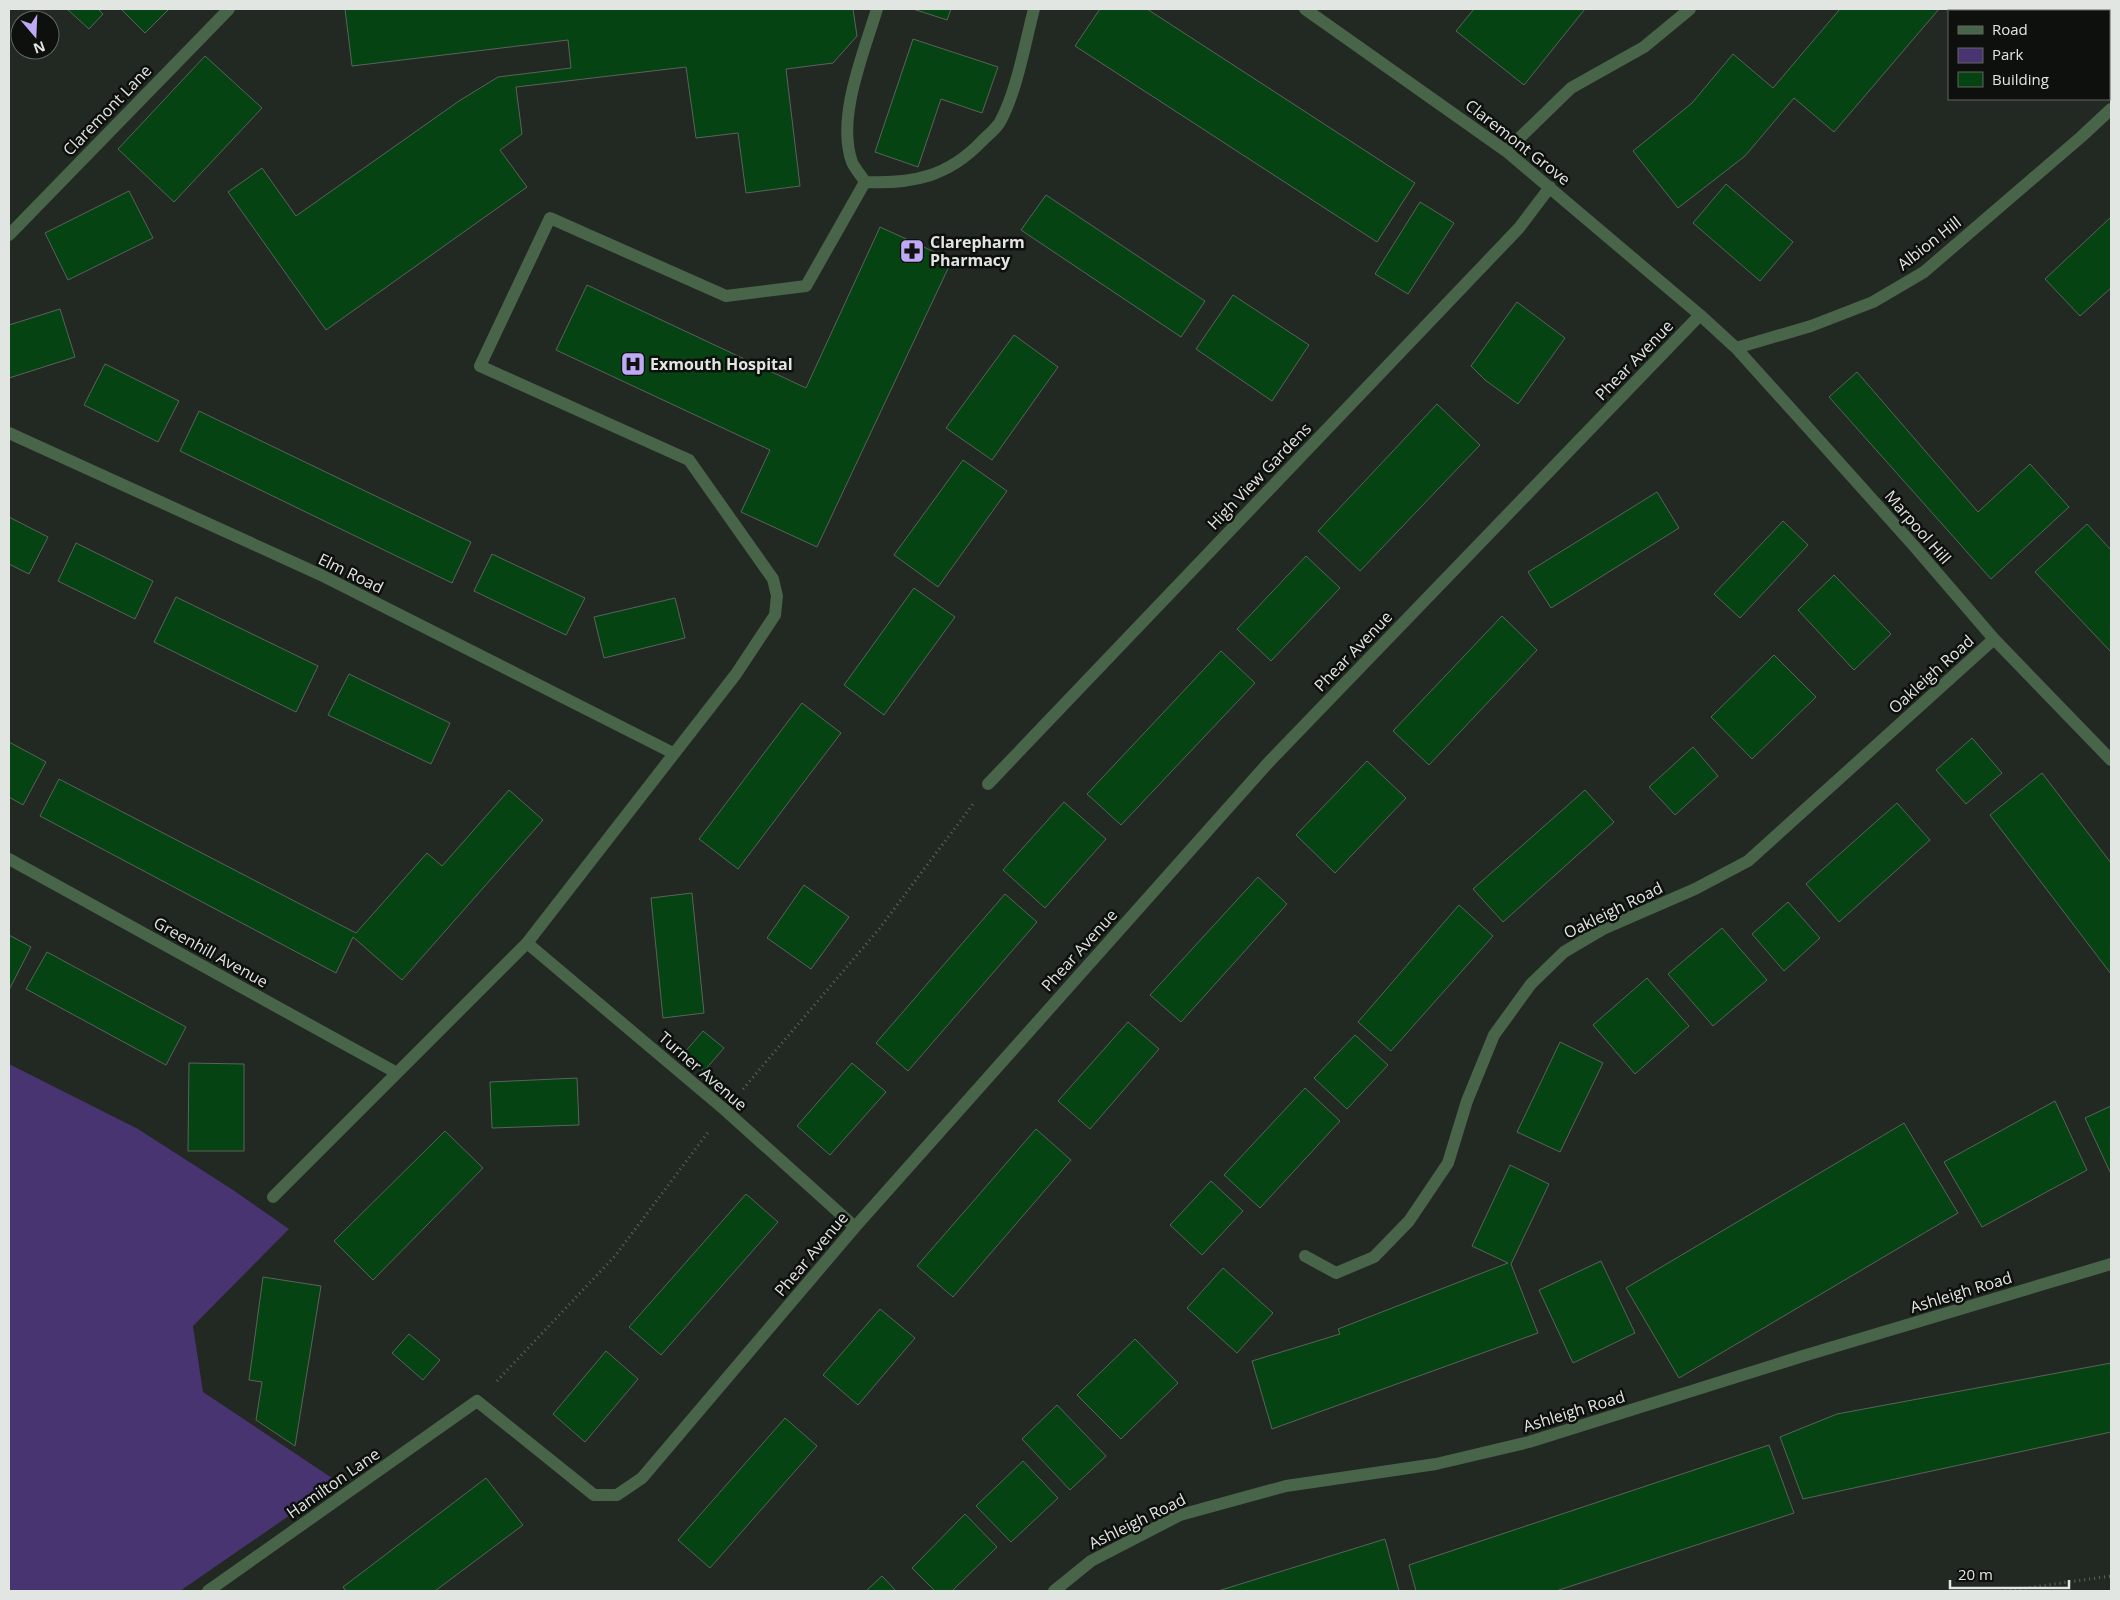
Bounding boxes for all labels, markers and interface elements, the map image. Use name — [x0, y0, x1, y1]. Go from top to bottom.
north arrow — [10, 10, 60, 60]
legend — [1948, 10, 2110, 100]
text: Road — [1992, 19, 2028, 39]
text: N — [31, 37, 48, 59]
text: Park — [1992, 44, 2023, 64]
street label: Claremont Lane — [58, 60, 156, 160]
text: Building — [1992, 69, 2049, 89]
street label: Claremont Grove — [1461, 94, 1575, 190]
street label: Albion Hill — [1892, 211, 1966, 275]
place label: Clarepharm Pharmacy — [930, 231, 1025, 271]
pharmacy icon: Clarepharm Pharmacy — [899, 238, 925, 264]
street label: Phear Avenue — [1590, 315, 1678, 405]
hospital icon: Exmouth Hospital — [620, 351, 646, 377]
place label: Exmouth Hospital — [650, 353, 793, 375]
street label: High View Gardens — [1202, 418, 1316, 534]
street label: Marpool Hill — [1880, 485, 1956, 569]
street label: Elm Road — [315, 548, 387, 598]
street label: Phear Avenue — [1309, 606, 1397, 696]
street label: Oakleigh Road — [1884, 630, 1978, 718]
street label: Oakleigh Road — [1560, 877, 1666, 943]
street label: Phear Avenue — [1036, 904, 1122, 996]
street label: Greenhill Avenue — [150, 911, 272, 993]
street label: Turner Avenue — [654, 1026, 752, 1116]
street label: Phear Avenue — [769, 1207, 853, 1301]
street label: Ashleigh Road — [1907, 1266, 2015, 1318]
street label: Ashleigh Road — [1520, 1385, 1628, 1437]
street label: Hamilton Lane — [282, 1443, 384, 1523]
street label: Ashleigh Road — [1085, 1488, 1189, 1554]
scale bar — [1950, 1558, 2069, 1590]
text: 20 m — [1958, 1564, 1993, 1584]

